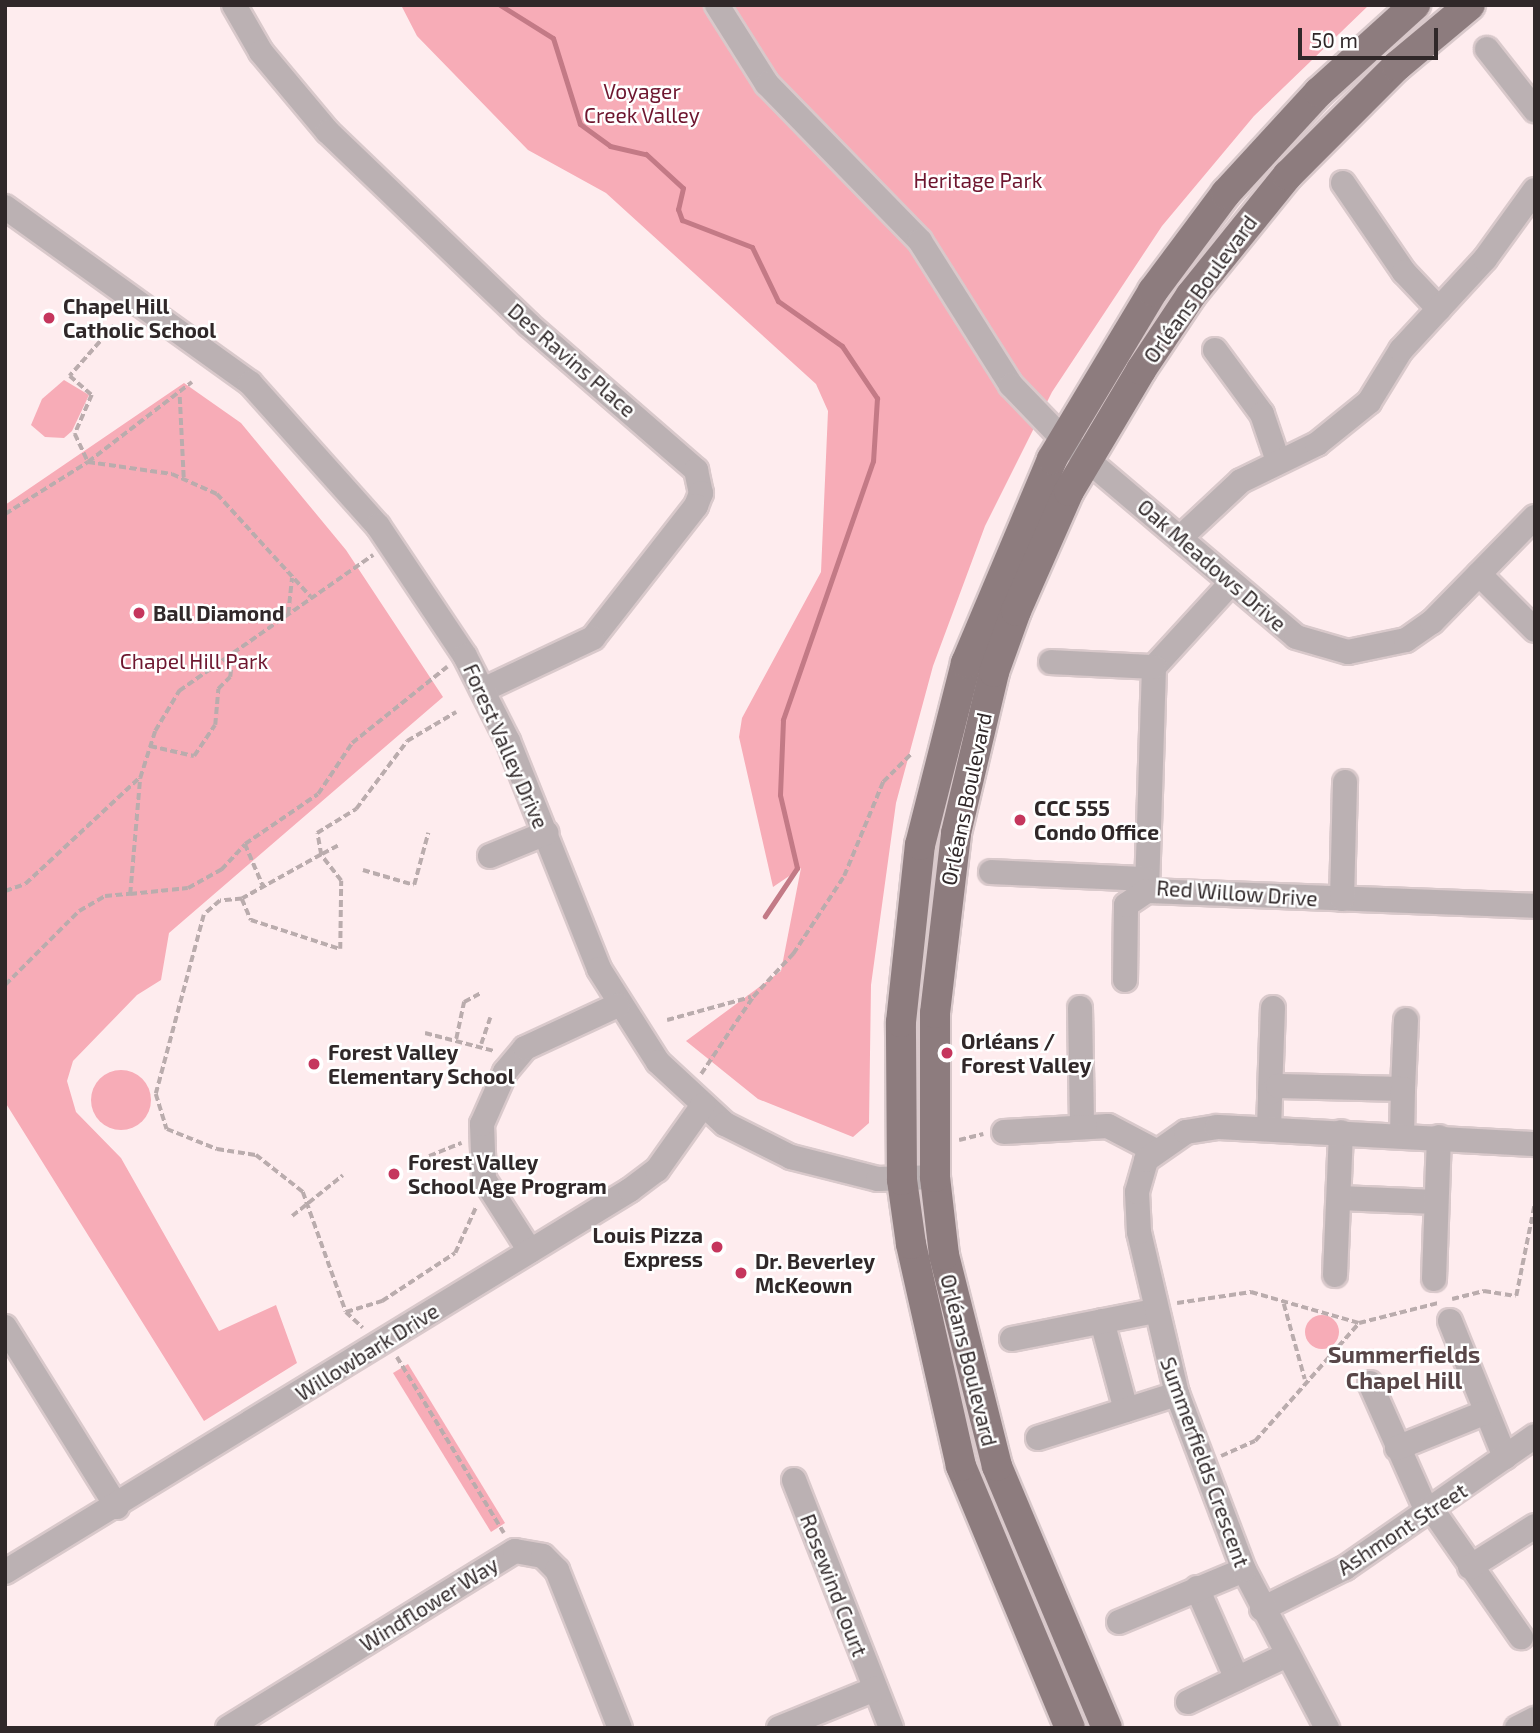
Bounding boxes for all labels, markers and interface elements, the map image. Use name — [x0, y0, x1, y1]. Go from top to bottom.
scale bar — [1302, 14, 1442, 58]
text: 50 m — [1311, 27, 1358, 52]
park label: Voyager Creek Valley — [584, 78, 700, 128]
park label: Heritage Park — [913, 167, 1043, 193]
street label: Orléans Boulevard — [1138, 210, 1262, 368]
place label: Chapel Hill Catholic School — [63, 293, 216, 343]
street label: Des Ravins Place — [503, 298, 641, 422]
marker: Chapel Hill Catholic School — [41, 310, 57, 326]
street label: Oak Meadows Drive — [1133, 494, 1291, 636]
place label: Ball Diamond — [153, 600, 285, 626]
marker: Ball Diamond — [131, 605, 147, 621]
park label: Chapel Hill Park — [119, 648, 269, 674]
street label: Forest Valley Drive — [458, 659, 554, 833]
street label: Orléans Boulevard — [935, 710, 997, 888]
place label: CCC 555 Condo Office — [1034, 795, 1159, 845]
marker: CCC 555 Condo Office — [1012, 812, 1028, 828]
street label: Red Willow Drive — [1155, 875, 1319, 911]
place label: Orléans / Forest Valley — [961, 1028, 1092, 1078]
place label: Forest Valley Elementary School — [328, 1039, 515, 1089]
marker: Orléans / Forest Valley — [939, 1045, 955, 1061]
marker: Forest Valley Elementary School — [306, 1056, 322, 1072]
place label: Forest Valley School Age Program — [408, 1149, 608, 1199]
marker: Forest Valley School Age Program — [386, 1166, 402, 1182]
place label: Louis Pizza Express — [593, 1222, 703, 1272]
marker: Louis Pizza Express — [709, 1239, 725, 1255]
place label: Dr. Beverley McKeown — [755, 1248, 875, 1298]
marker: Dr. Beverley McKeown — [733, 1265, 749, 1281]
street label: Orléans Boulevard — [935, 1271, 1003, 1449]
street label: Willowbark Drive — [291, 1298, 443, 1406]
district label: Summerfields Chapel Hill — [1328, 1340, 1480, 1394]
street label: Summerfields Crescent — [1155, 1354, 1255, 1570]
street label: Ashmont Street — [1332, 1478, 1472, 1580]
street label: Rosewind Court — [795, 1510, 873, 1660]
street label: Windflower Way — [355, 1551, 503, 1657]

